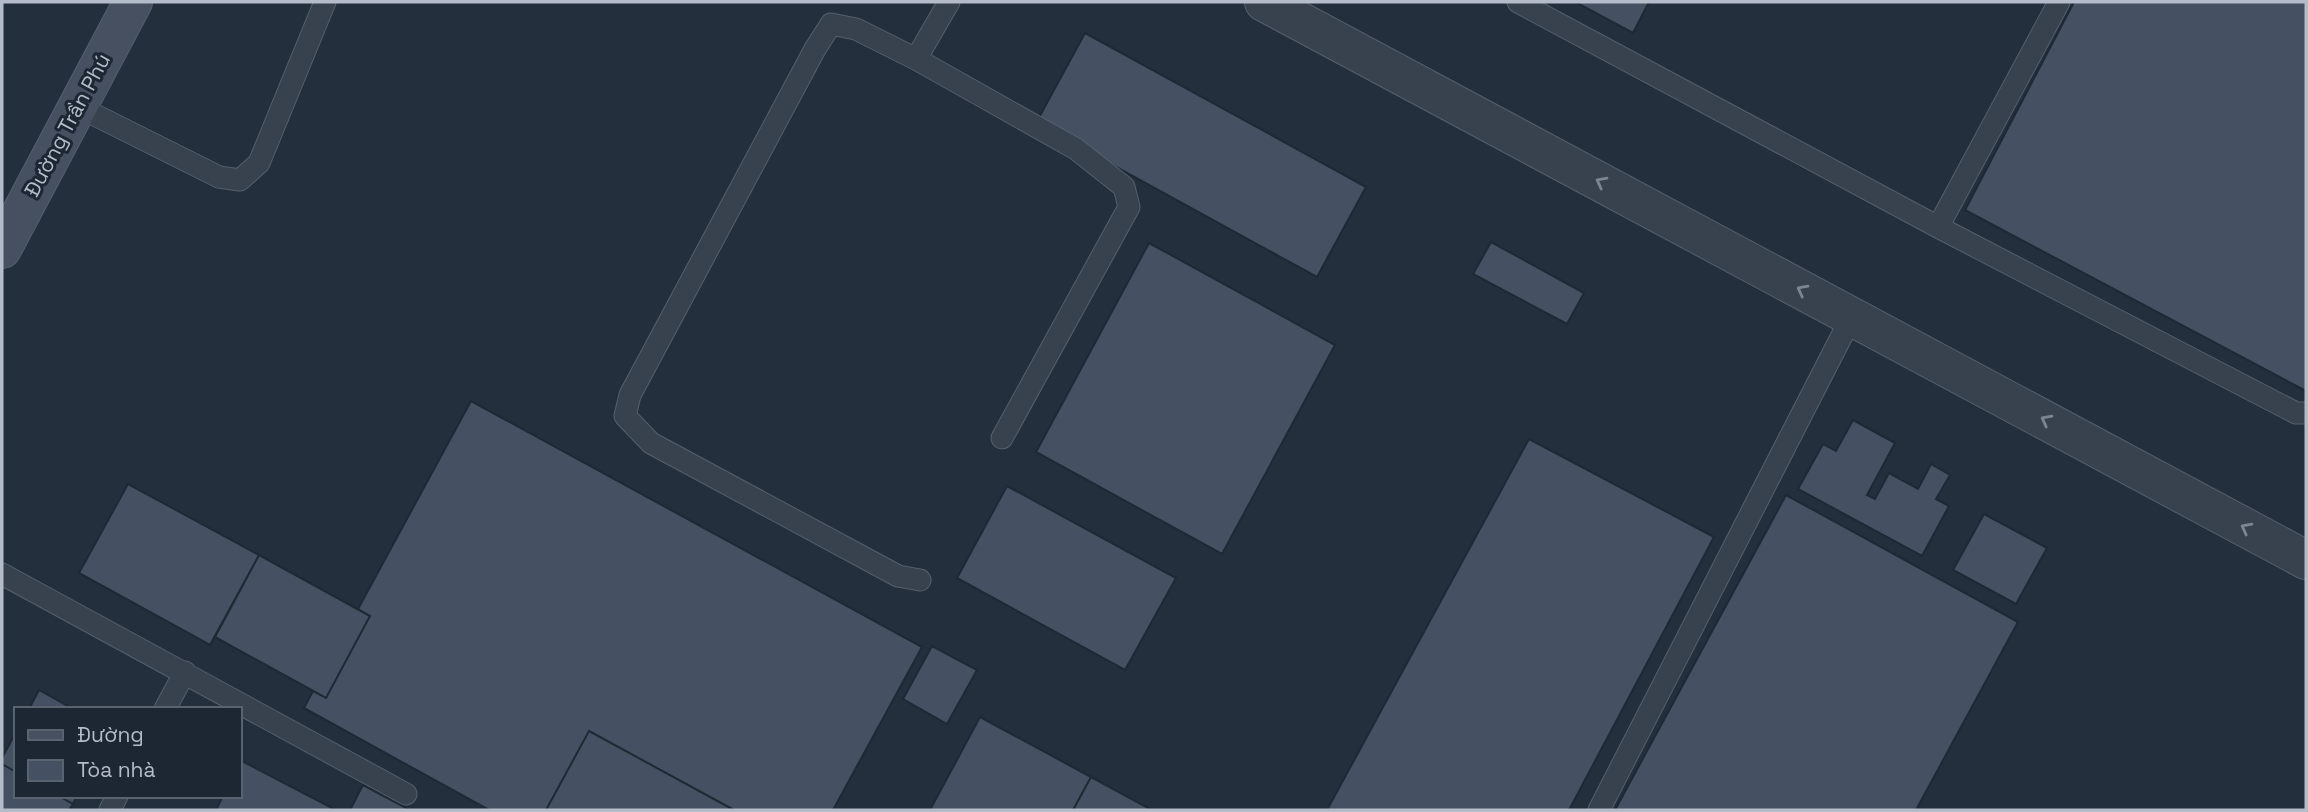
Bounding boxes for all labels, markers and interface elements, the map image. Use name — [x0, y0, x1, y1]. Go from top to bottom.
street label: Đường Trần Phú — [18, 49, 116, 201]
one-way arrow — [1596, 177, 1609, 190]
one-way arrow — [1797, 284, 1809, 298]
one-way arrow — [2040, 415, 2053, 428]
one-way arrow — [2241, 522, 2253, 536]
legend — [14, 707, 242, 798]
text: Đường — [77, 721, 144, 748]
text: Tòa nhà — [77, 756, 156, 783]

